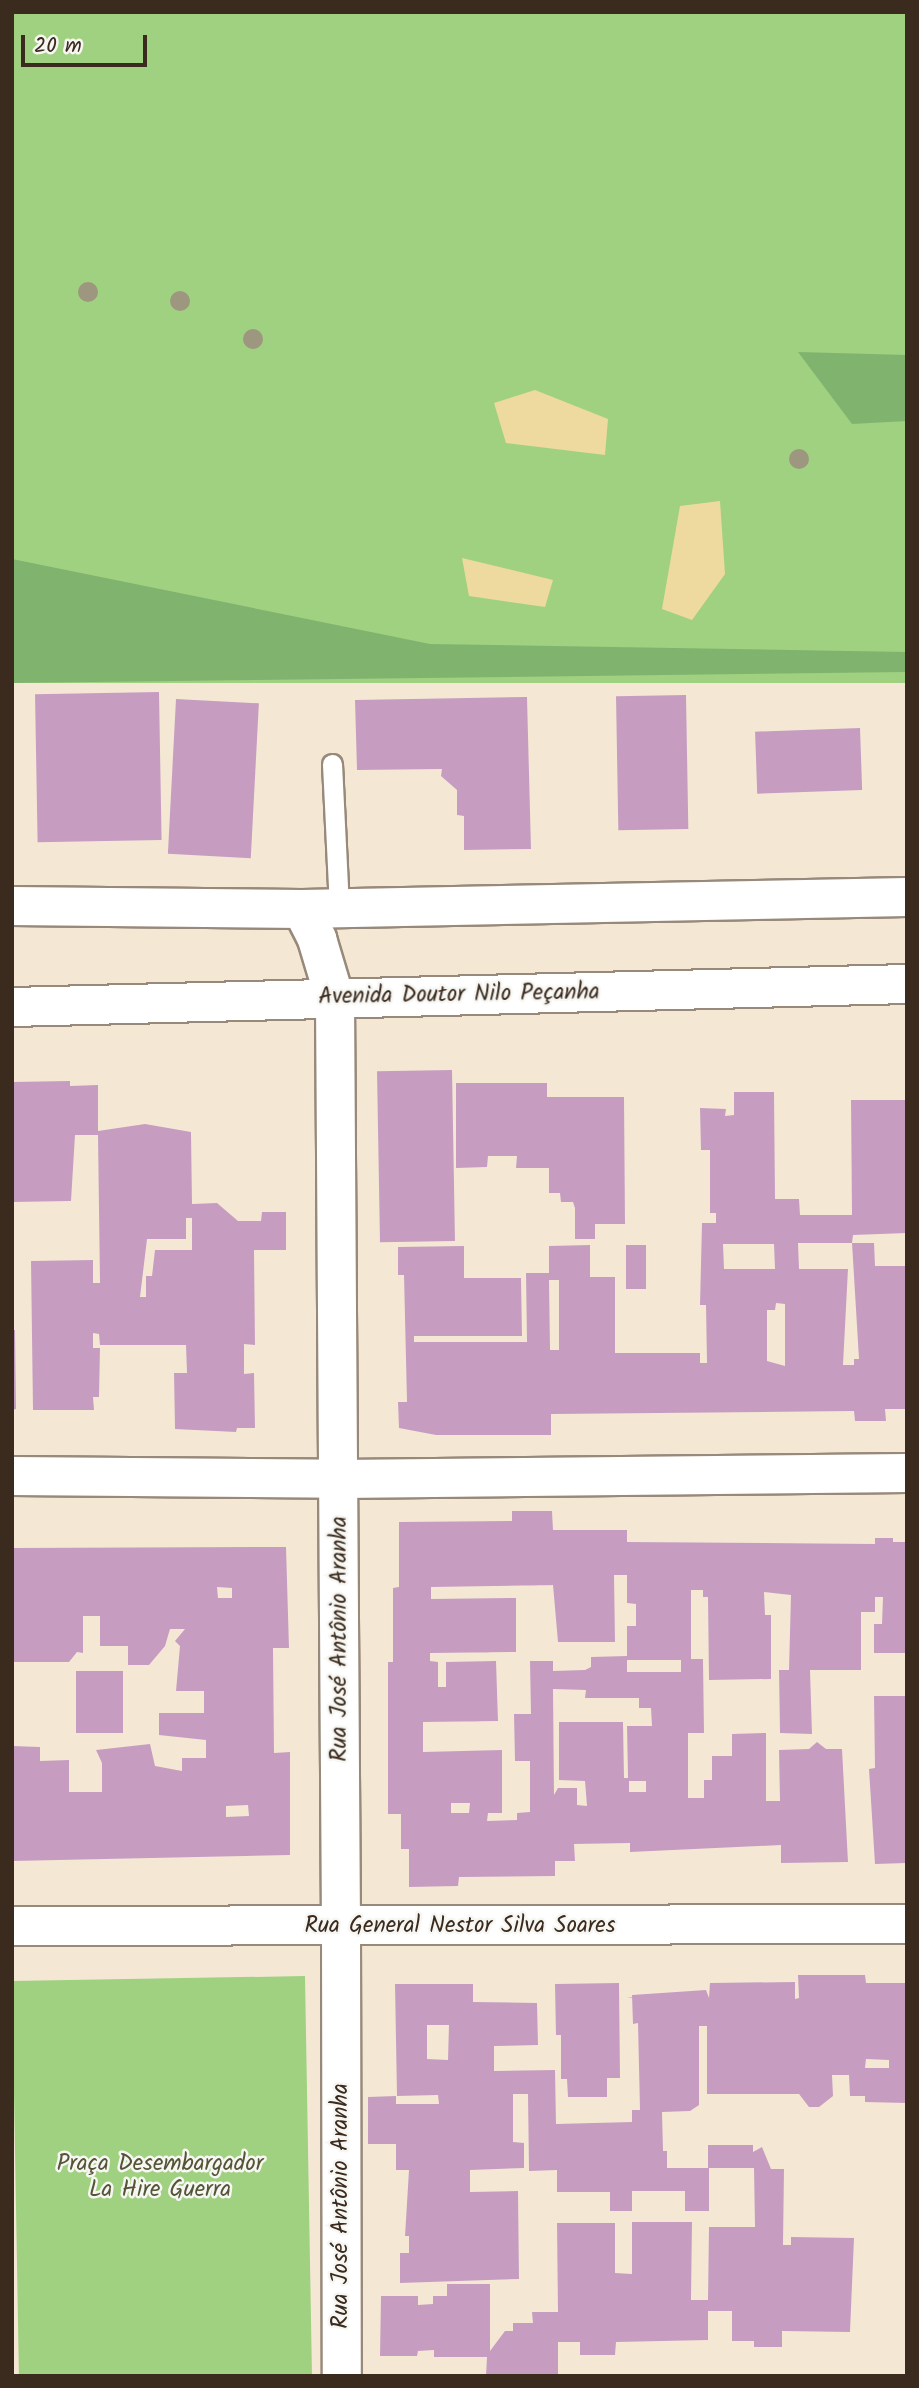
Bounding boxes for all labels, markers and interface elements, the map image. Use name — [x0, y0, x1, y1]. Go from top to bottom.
scale bar — [24, 21, 150, 65]
text: 20 m — [34, 30, 82, 63]
street label: Avenida Doutor Nilo Peçanha — [318, 979, 600, 1011]
street label: Rua José Antônio Aranha — [326, 1516, 354, 1762]
street label: Rua General Nestor Silva Soares — [305, 1912, 615, 1940]
street label: Rua José Antônio Aranha — [327, 2083, 355, 2329]
park label: Praça Desembargador La Hire Guerra — [57, 2150, 263, 2204]

